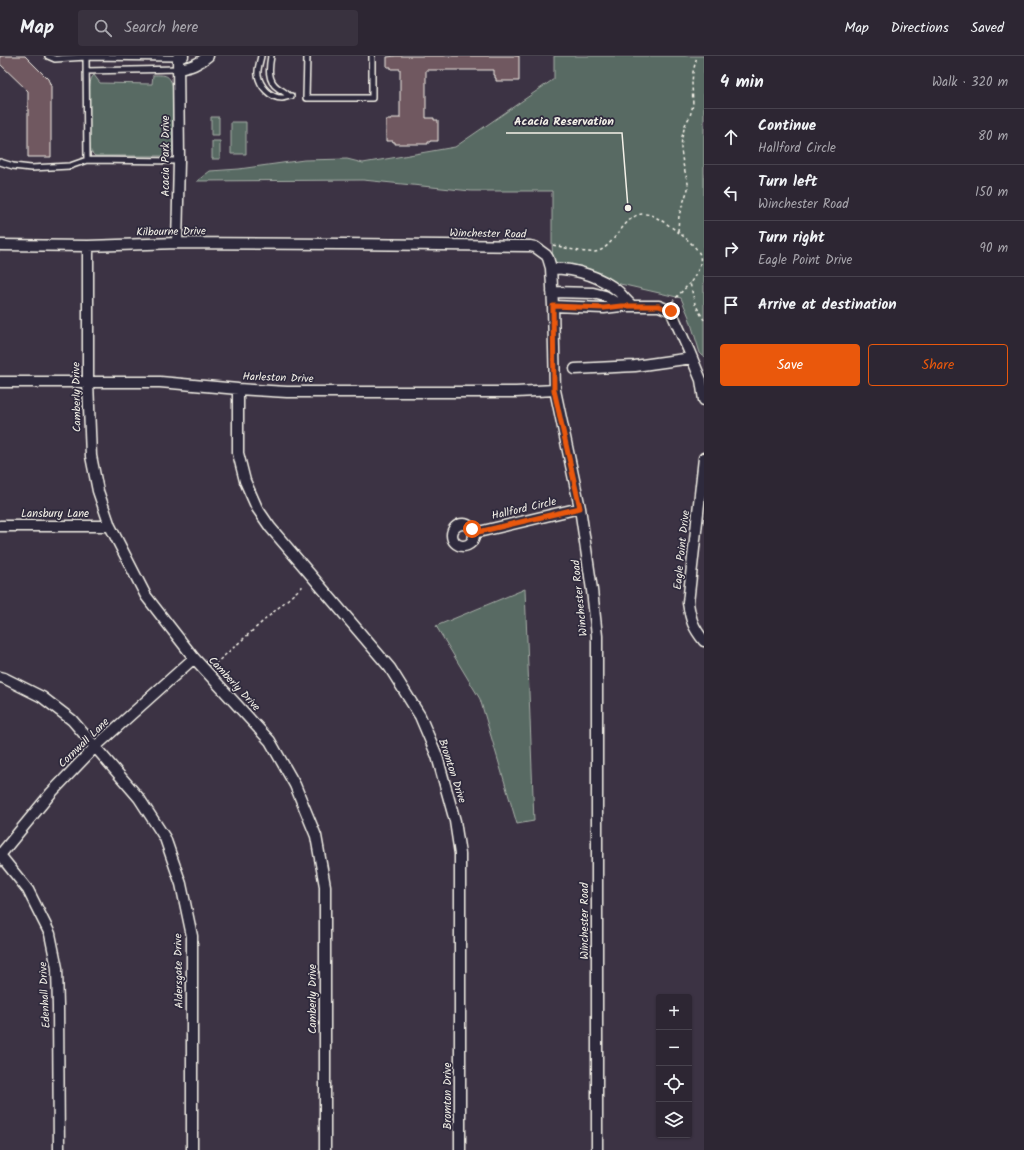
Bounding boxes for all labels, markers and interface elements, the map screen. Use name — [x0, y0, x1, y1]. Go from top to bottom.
search box — [78, 10, 358, 46]
text: Map — [20, 13, 54, 43]
text: Search here — [124, 16, 198, 40]
icon: search — [92, 17, 114, 39]
text: Map — [844, 17, 869, 39]
text: Directions — [891, 17, 949, 39]
text: Saved — [971, 17, 1004, 39]
text: 4 min — [720, 69, 764, 96]
text: Walk · 320 m — [932, 72, 1008, 93]
callout: Acacia Reservation — [506, 109, 622, 133]
text: Acacia Reservation — [514, 112, 614, 131]
text: Continue — [758, 114, 816, 138]
street label: Acacia Park Drive — [157, 115, 175, 197]
icon: ahead — [720, 126, 742, 148]
text: 80 m — [978, 126, 1008, 147]
text: Hallford Circle — [758, 138, 836, 159]
text: Turn left — [758, 170, 818, 194]
icon: left — [720, 182, 742, 204]
text: 150 m — [975, 182, 1008, 203]
text: Winchester Road — [758, 194, 849, 215]
street label: Kilbourne Drive — [136, 222, 206, 242]
street label: Winchester Road — [449, 224, 527, 244]
text: Turn right — [758, 226, 825, 250]
icon: right — [720, 238, 742, 260]
text: 90 m — [980, 238, 1008, 259]
text: Eagle Point Drive — [758, 250, 852, 271]
text: Arrive at destination — [758, 293, 897, 317]
icon: arrive — [720, 294, 742, 316]
route end — [662, 302, 680, 320]
button: Save — [720, 344, 860, 386]
button: Share — [868, 344, 1008, 386]
street label: Camberly Drive — [67, 362, 87, 432]
street label: Harleston Drive — [242, 368, 314, 388]
street label: Hallford Circle — [490, 493, 558, 525]
street label: Lansbury Lane — [21, 505, 89, 523]
street label: Eagle Point Drive — [669, 509, 695, 591]
route start — [463, 520, 481, 538]
street label: Winchester Road — [567, 558, 593, 637]
street label: Camberly Drive — [204, 652, 265, 716]
street label: Cornwall Lane — [54, 714, 114, 772]
street label: Bromton Drive — [433, 736, 471, 806]
street label: Winchester Road — [576, 882, 594, 959]
street label: Aldersgate Drive — [169, 933, 189, 1009]
street label: Edenhall Drive — [34, 961, 56, 1029]
street label: Camberly Drive — [304, 964, 322, 1034]
map controls — [656, 994, 692, 1138]
button: + — [656, 994, 692, 1030]
button: − — [656, 1030, 692, 1066]
street label: Bromton Drive — [439, 1063, 457, 1129]
button: locate — [656, 1066, 692, 1102]
button: layers — [656, 1102, 692, 1138]

